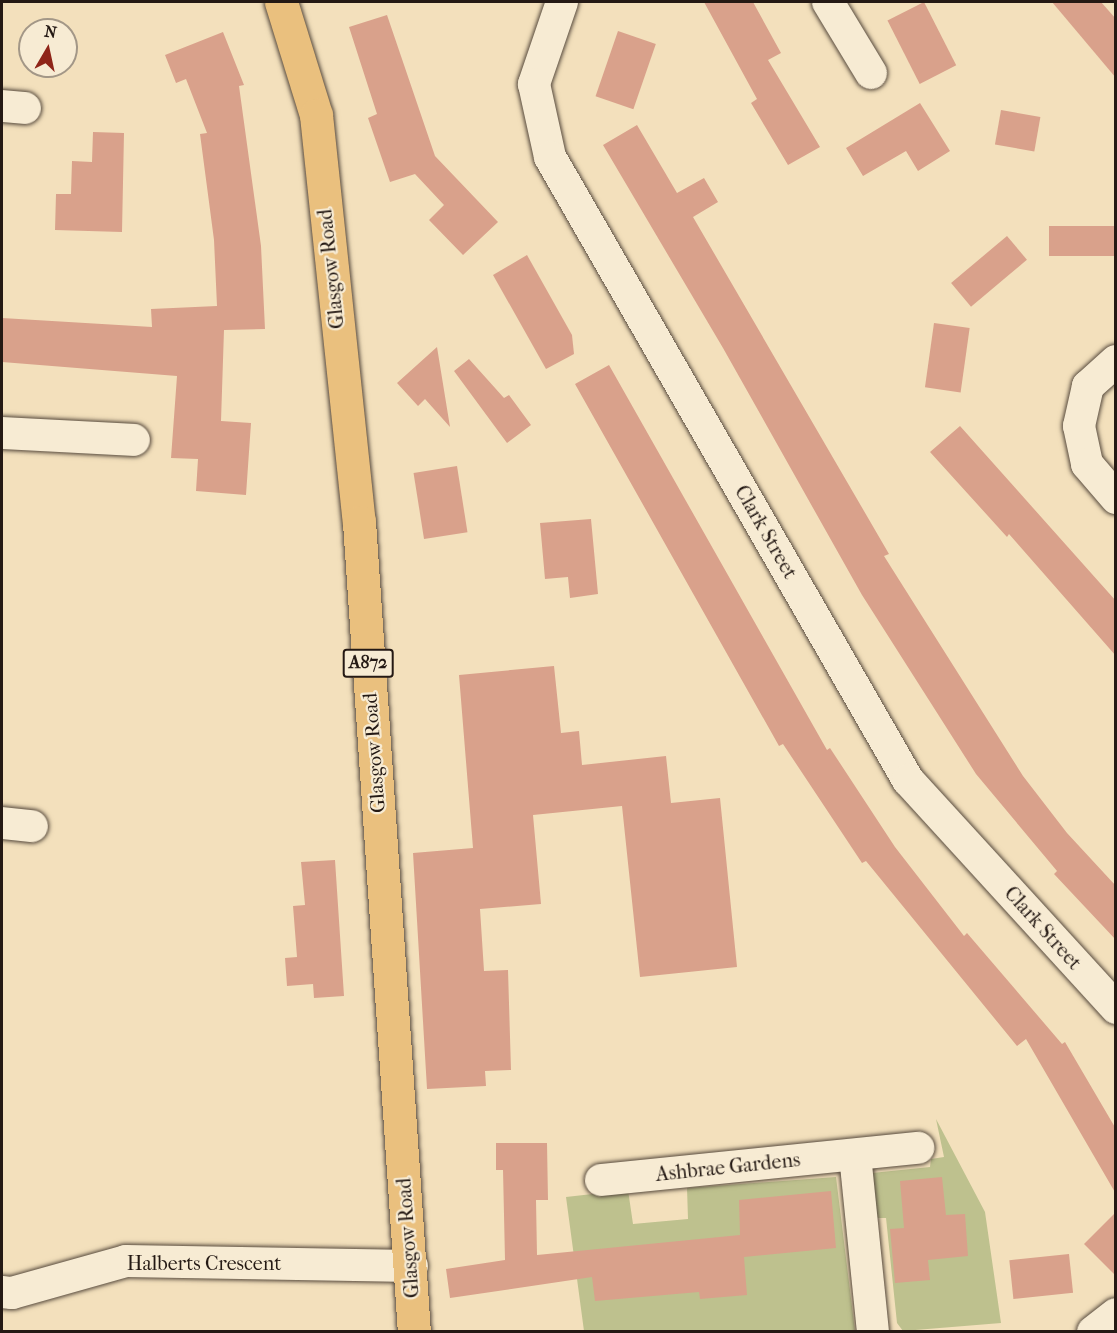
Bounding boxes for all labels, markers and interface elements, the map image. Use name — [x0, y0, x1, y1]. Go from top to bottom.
north arrow — [18, 18, 78, 78]
text: N — [43, 21, 58, 42]
street label: Glasgow Road — [313, 208, 349, 330]
street label: Clark Street — [730, 481, 802, 583]
road number: A872 — [342, 648, 394, 678]
street label: Glasgow Road — [358, 692, 390, 814]
street label: Clark Street — [999, 881, 1087, 975]
street label: Ashbrae Gardens — [655, 1147, 801, 1187]
street label: Glasgow Road — [392, 1177, 424, 1299]
street label: Halberts Crescent — [127, 1251, 281, 1275]

